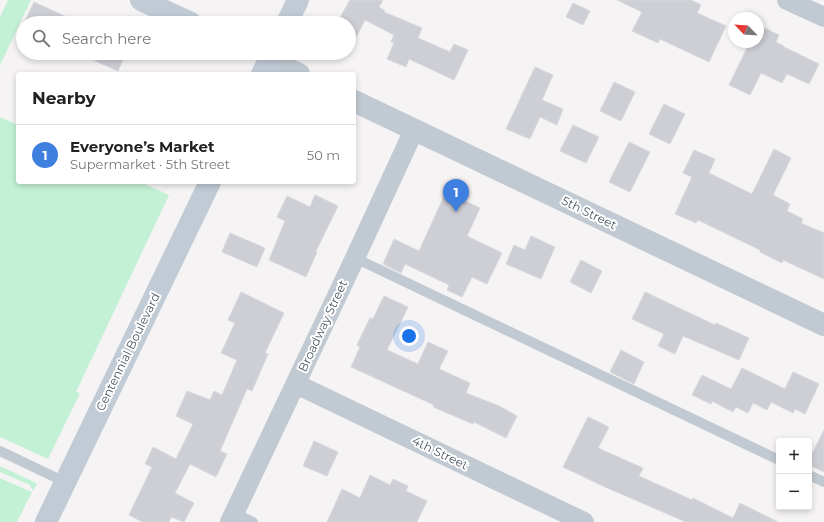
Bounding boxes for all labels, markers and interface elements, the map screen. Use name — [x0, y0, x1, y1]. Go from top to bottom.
north arrow — [728, 12, 764, 48]
search box — [16, 16, 356, 60]
icon: search — [30, 27, 52, 49]
text: Search here — [62, 29, 151, 48]
text: Nearby — [32, 88, 96, 108]
text: Everyone’s Market — [70, 137, 214, 156]
text: 1 — [42, 147, 48, 163]
text: 50 m — [307, 147, 340, 163]
text: Supermarket · 5th Street — [70, 156, 230, 172]
pin: 1 — [443, 179, 469, 212]
street label: 5th Street — [559, 193, 619, 232]
street label: Broadway Street — [295, 277, 350, 374]
street label: Centennial Boulevard — [92, 290, 163, 413]
your location — [399, 326, 419, 346]
street label: 4th Street — [410, 433, 471, 473]
map controls — [776, 438, 812, 510]
button: + — [776, 438, 812, 474]
button: − — [776, 474, 812, 510]

